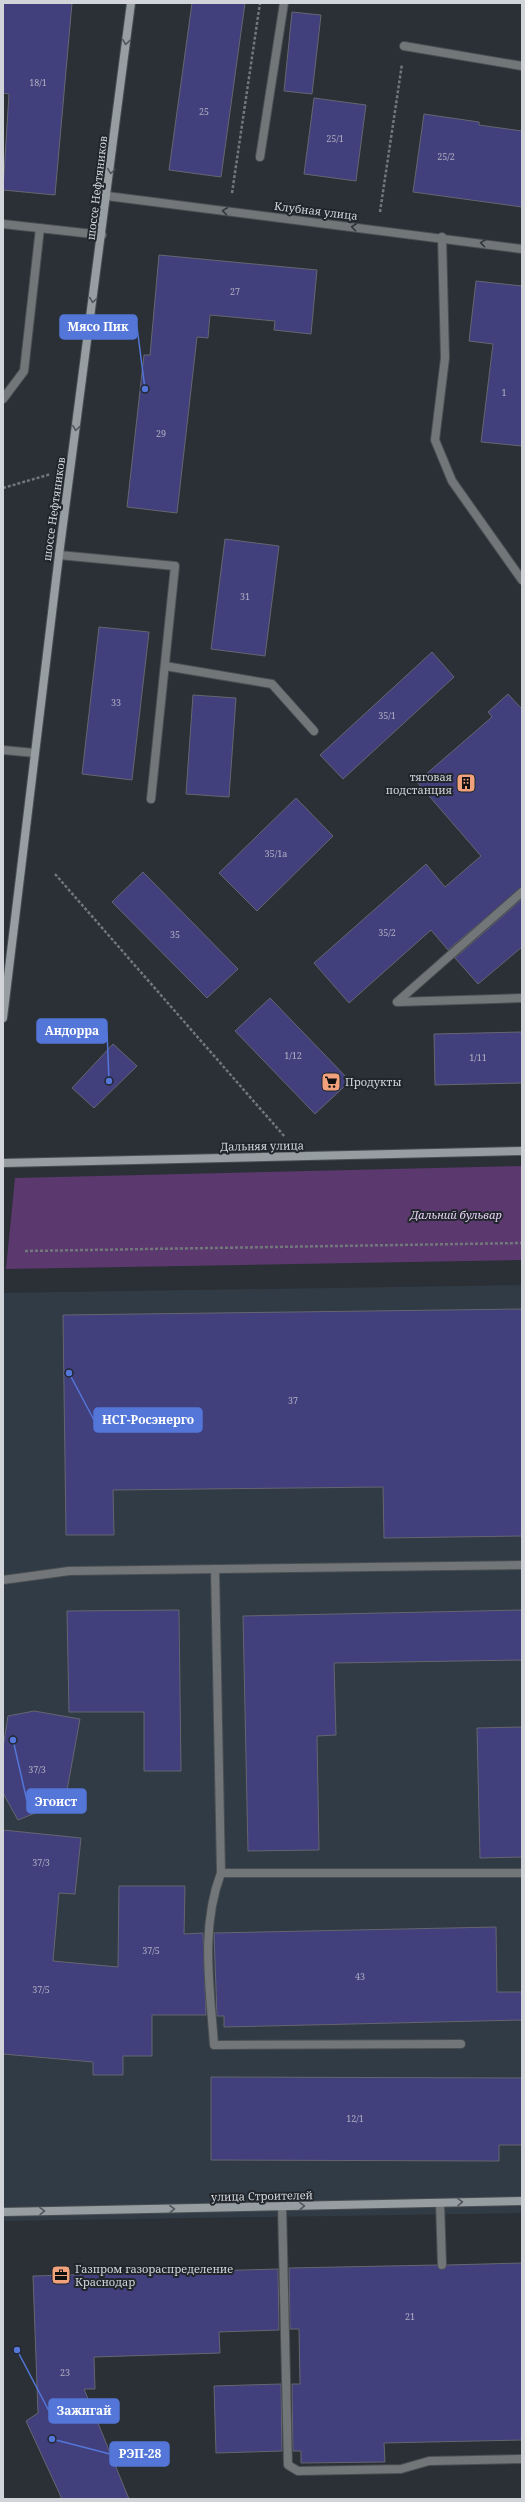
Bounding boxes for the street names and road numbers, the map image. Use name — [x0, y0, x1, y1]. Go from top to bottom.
street label: шоссе Нефтяников — [83, 135, 110, 241]
street label: Клубная улица — [273, 198, 359, 223]
street label: шоссе Нефтяников — [39, 456, 68, 562]
street label: Дальняя улица — [220, 1137, 304, 1154]
street label: улица Строителей — [211, 2187, 313, 2204]

